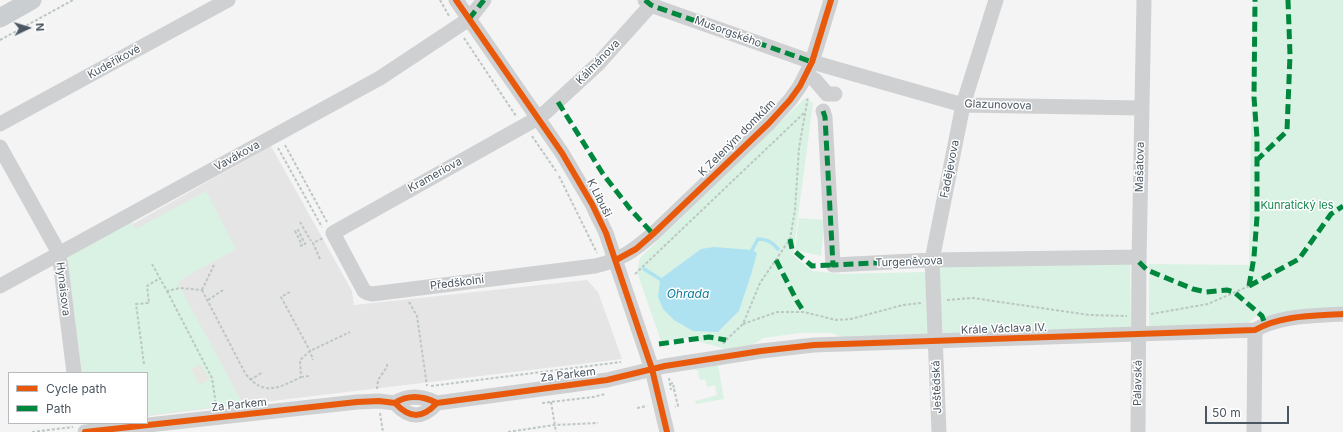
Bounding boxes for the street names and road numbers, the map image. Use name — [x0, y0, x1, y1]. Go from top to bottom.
street label: Musorgského — [693, 14, 763, 50]
street label: Kálmánova — [573, 37, 623, 87]
street label: Kudeříkové — [85, 42, 143, 82]
street label: K Zeleným domkům — [696, 97, 778, 179]
street label: Glazunovova — [964, 97, 1032, 113]
street label: Vavákova — [212, 138, 262, 174]
street label: Fadějevova — [938, 139, 962, 199]
street label: Mašatova — [1133, 142, 1147, 192]
street label: Krameriova — [406, 155, 464, 195]
street label: K Libuši — [584, 177, 614, 219]
street label: Turgeněvova — [875, 254, 943, 270]
street label: Hynaisova — [53, 261, 73, 317]
street label: Předškolní — [429, 273, 485, 293]
street label: Krále Václava IV. — [961, 321, 1047, 337]
street label: Ještědská — [929, 360, 945, 414]
street label: Pálavská — [1131, 360, 1145, 406]
street label: Za Parkem — [540, 365, 596, 385]
street label: Za Parkem — [211, 396, 267, 414]

